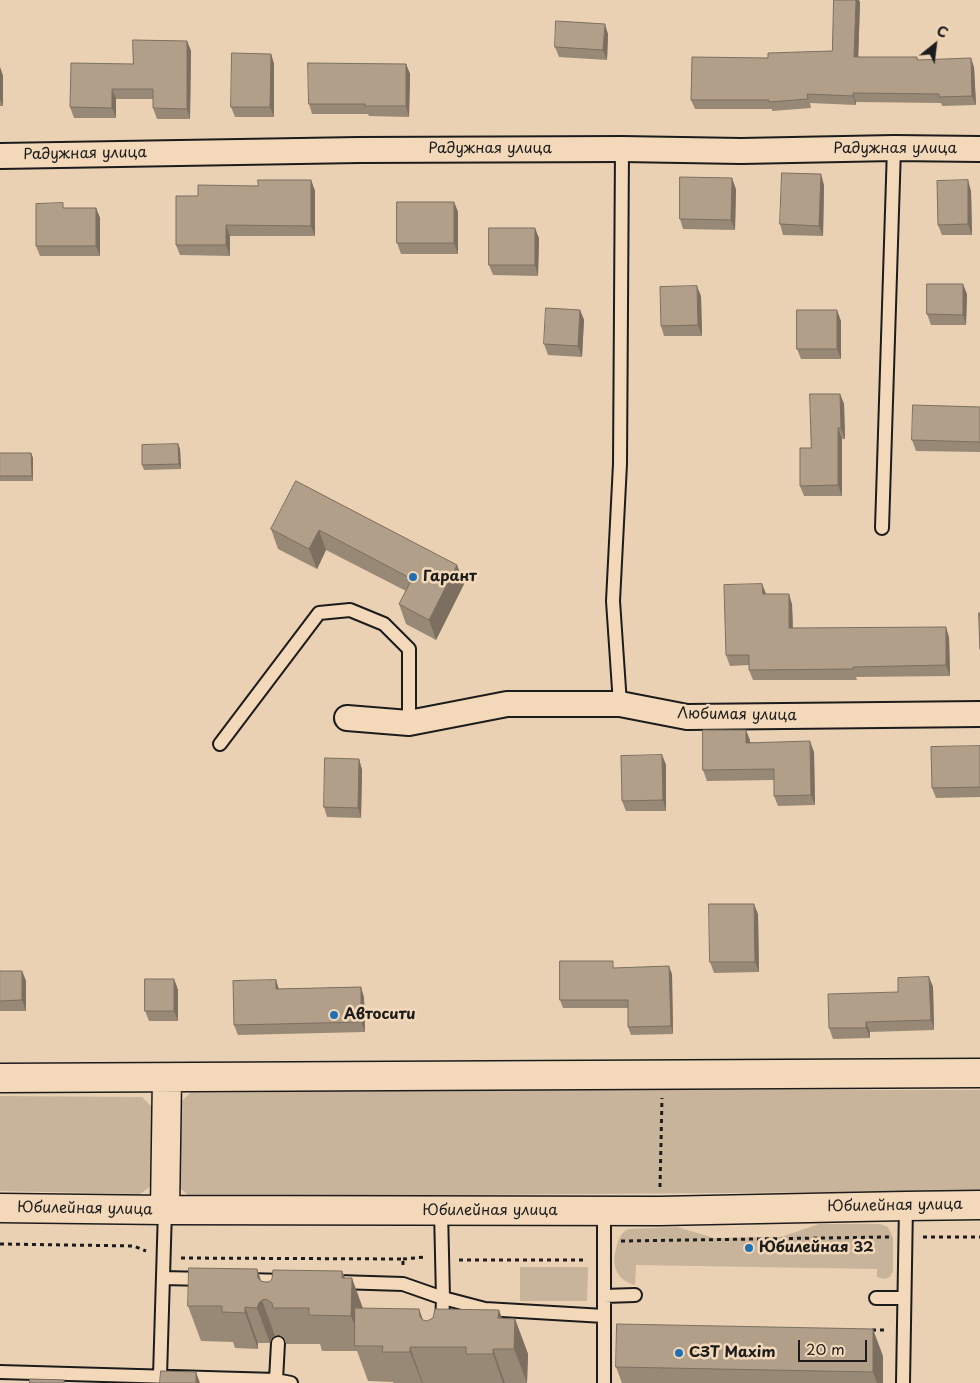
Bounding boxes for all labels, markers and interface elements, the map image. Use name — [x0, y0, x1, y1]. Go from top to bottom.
north arrow — [910, 20, 960, 70]
text: С — [933, 20, 952, 43]
street label: Радужная улица — [428, 140, 552, 158]
street label: Радужная улица — [833, 140, 957, 158]
street label: Радужная улица — [23, 144, 147, 164]
place label: Гарант — [423, 568, 477, 586]
marker: Гарант — [407, 571, 419, 583]
street label: Любимая улица — [677, 705, 797, 725]
place label: Автосити — [344, 1006, 416, 1024]
marker: Автосити — [328, 1009, 340, 1021]
street label: Юбилейная улица — [827, 1196, 963, 1216]
street label: Юбилейная улица — [17, 1199, 153, 1219]
street label: Юбилейная улица — [422, 1202, 558, 1220]
place label: Юбилейная 32 — [759, 1239, 874, 1257]
marker: Юбилейная 32 — [743, 1242, 755, 1254]
scale bar — [800, 1330, 869, 1362]
text: 20 m — [806, 1337, 845, 1360]
place label: СЗТ Maxim — [689, 1344, 775, 1362]
marker: СЗТ Maxim — [673, 1347, 685, 1359]

